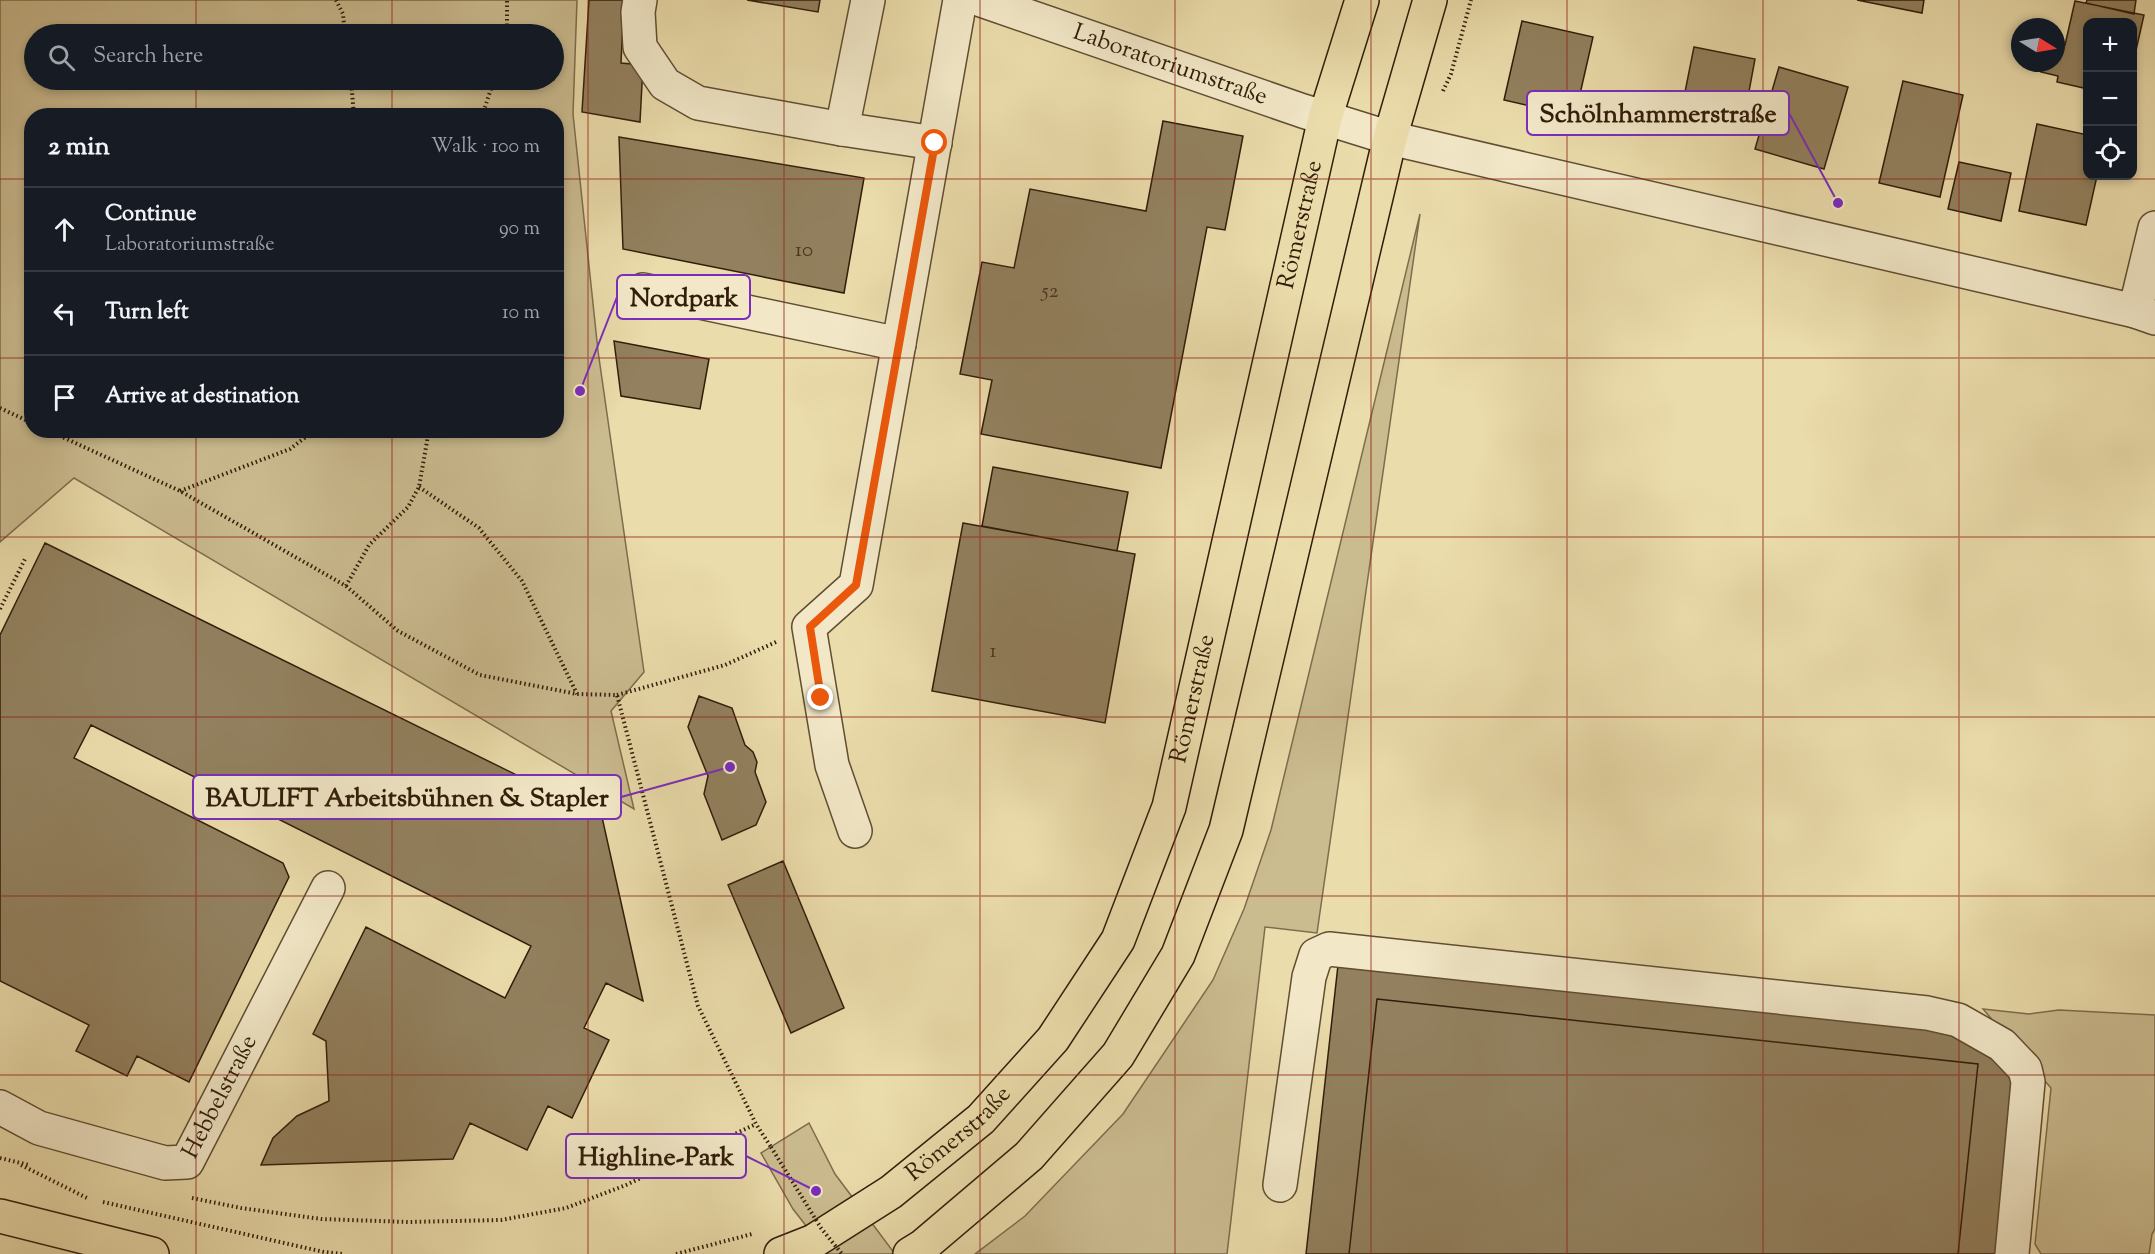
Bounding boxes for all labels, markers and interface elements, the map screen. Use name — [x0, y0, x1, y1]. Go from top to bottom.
street label: Laboratoriumstraße — [1068, 16, 1272, 114]
north arrow — [2011, 18, 2065, 72]
map controls — [2083, 18, 2137, 180]
button: + — [2083, 18, 2137, 72]
search box — [24, 24, 564, 90]
icon: search — [45, 41, 78, 74]
text: Search here — [93, 41, 203, 73]
button: − — [2083, 72, 2137, 126]
callout: Schölnhammerstraße — [1527, 91, 1789, 135]
text: Schölnhammerstraße — [1539, 97, 1777, 134]
button: locate — [2083, 126, 2137, 180]
text: 2 min — [48, 129, 110, 166]
route start — [921, 129, 947, 155]
text: Walk · 100 m — [431, 133, 540, 162]
street label: Römerstraße — [1270, 157, 1332, 293]
text: Continue — [105, 199, 196, 231]
icon: ahead — [48, 213, 81, 246]
text: 90 m — [499, 215, 540, 244]
text: Laboratoriumstraße — [105, 231, 275, 260]
house number: 10 — [795, 236, 813, 266]
callout: Nordpark — [617, 275, 750, 319]
house number: 52 — [1040, 277, 1059, 307]
text: Nordpark — [630, 281, 739, 318]
icon: left — [48, 297, 81, 330]
text: Turn left — [105, 297, 188, 329]
text: 10 m — [502, 299, 540, 328]
icon: arrive — [48, 381, 81, 414]
text: Arrive at destination — [105, 381, 300, 413]
street label: Römerstraße — [1162, 631, 1225, 767]
house number: 1 — [989, 637, 997, 667]
route end — [807, 684, 833, 710]
callout: BAULIFT Arbeitsbühnen & Stapler — [193, 775, 621, 819]
text: BAULIFT Arbeitsbühnen & Stapler — [205, 781, 609, 818]
street label: Hebbelstraße — [174, 1029, 266, 1165]
street label: Römerstraße — [899, 1079, 1020, 1190]
callout: Highline-Park — [566, 1134, 746, 1178]
text: Highline-Park — [578, 1140, 735, 1177]

